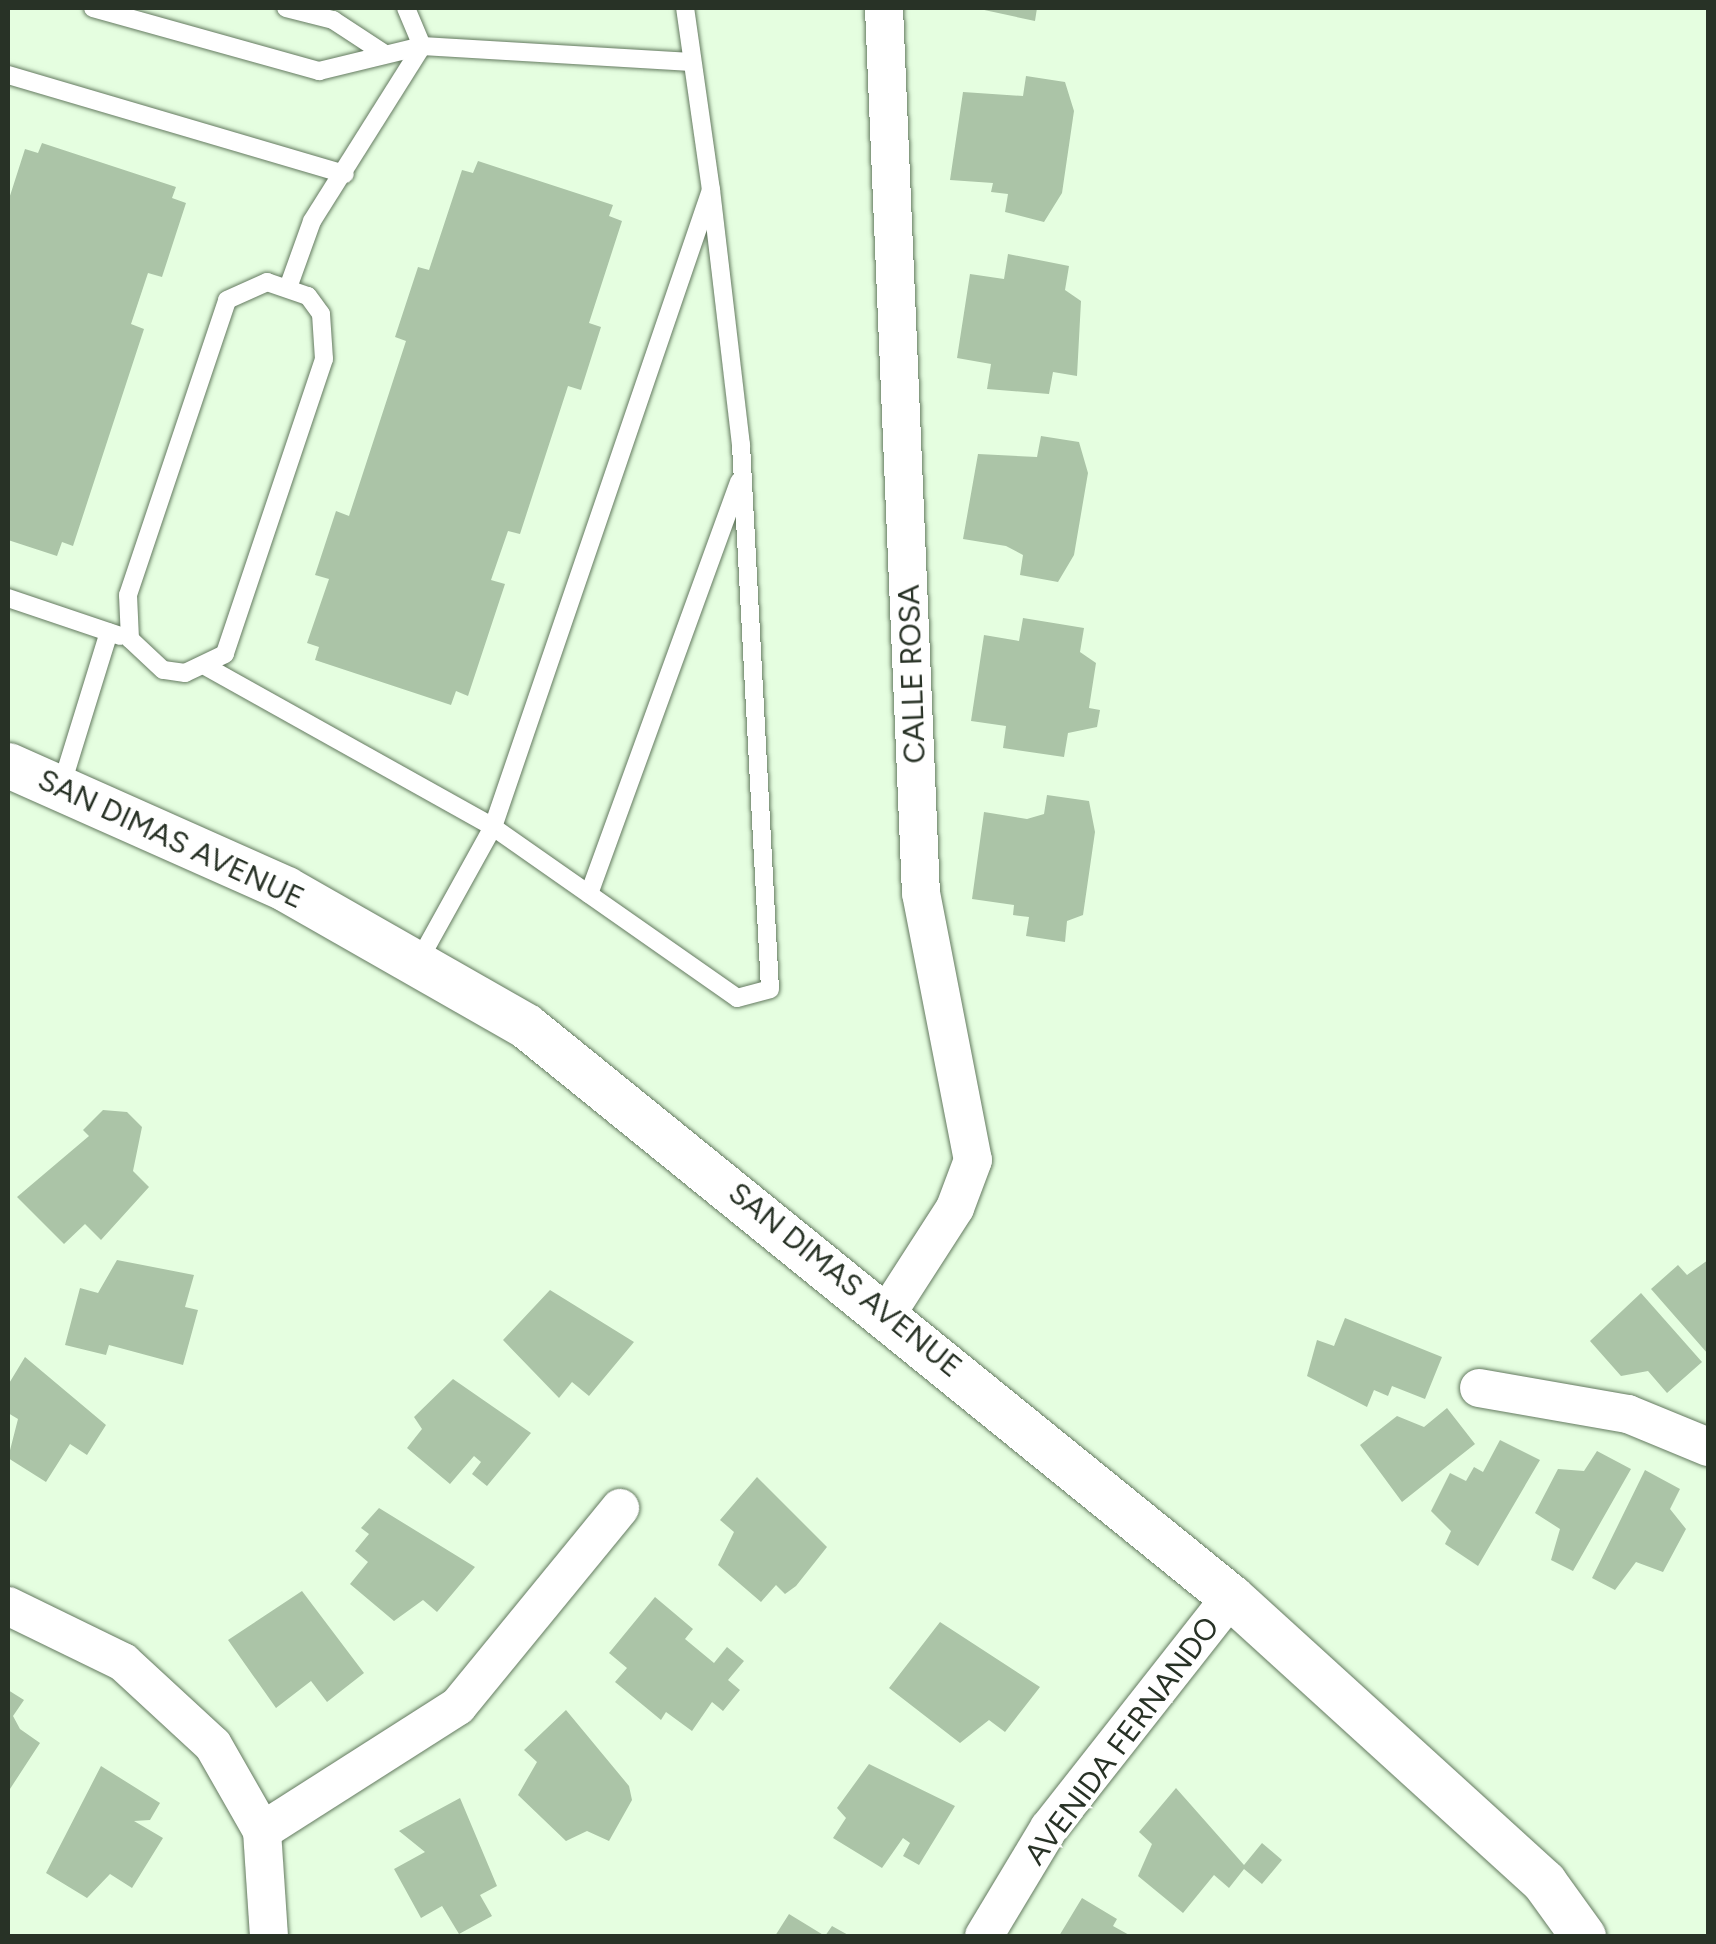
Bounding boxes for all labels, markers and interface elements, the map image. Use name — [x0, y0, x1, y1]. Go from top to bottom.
street label: CALLE ROSA — [891, 584, 933, 764]
street label: SAN DIMAS AVENUE — [32, 762, 310, 916]
street label: SAN DIMAS AVENUE — [721, 1175, 969, 1385]
street label: AVENIDA FERNANDO — [1017, 1610, 1227, 1872]

